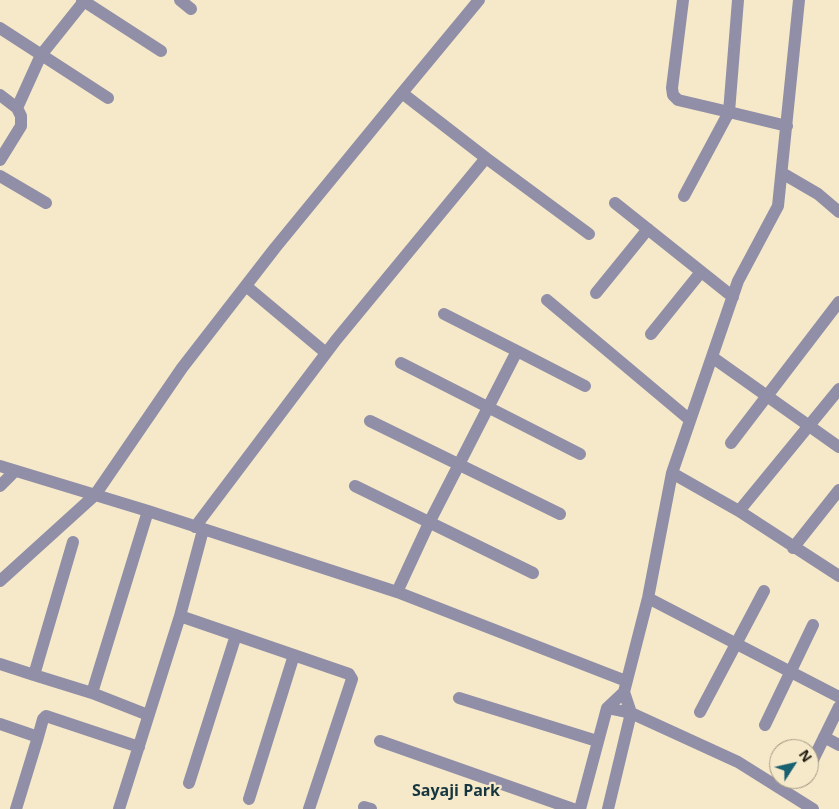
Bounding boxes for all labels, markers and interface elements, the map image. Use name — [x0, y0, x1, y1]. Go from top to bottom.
north arrow — [769, 739, 819, 789]
text: N — [795, 746, 817, 766]
district label: Sayaji Park — [412, 781, 500, 801]

